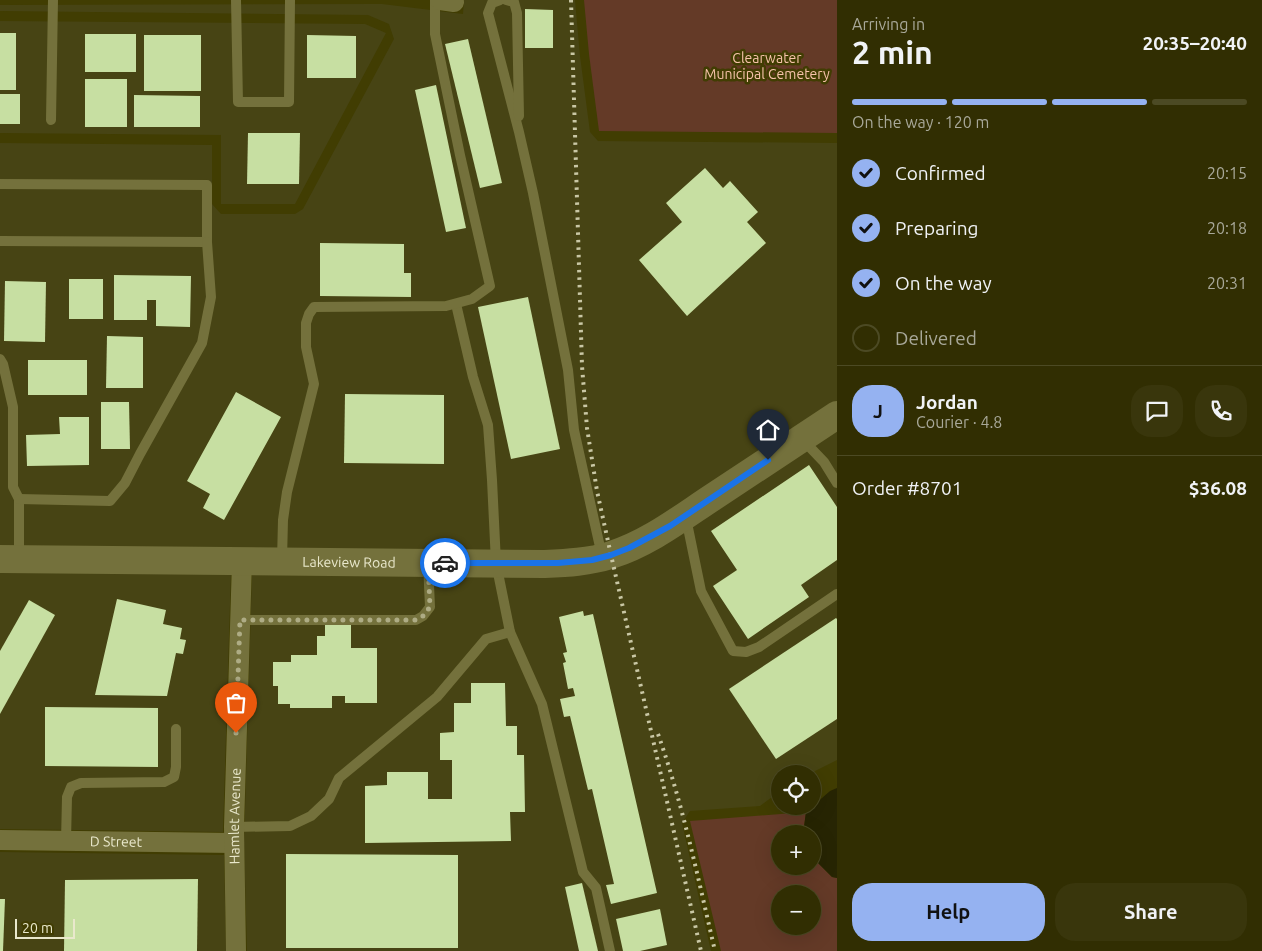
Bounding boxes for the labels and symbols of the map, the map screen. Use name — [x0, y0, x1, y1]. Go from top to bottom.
park label: Clearwater Municipal Cemetery — [704, 50, 830, 82]
pin — [747, 409, 789, 460]
courier — [420, 538, 470, 588]
street label: Lakeview Road — [302, 554, 396, 571]
pin — [215, 682, 257, 733]
street label: Hamlet Avenue — [226, 768, 244, 864]
street label: D Street — [90, 833, 143, 850]
scale bar — [15, 916, 75, 939]

